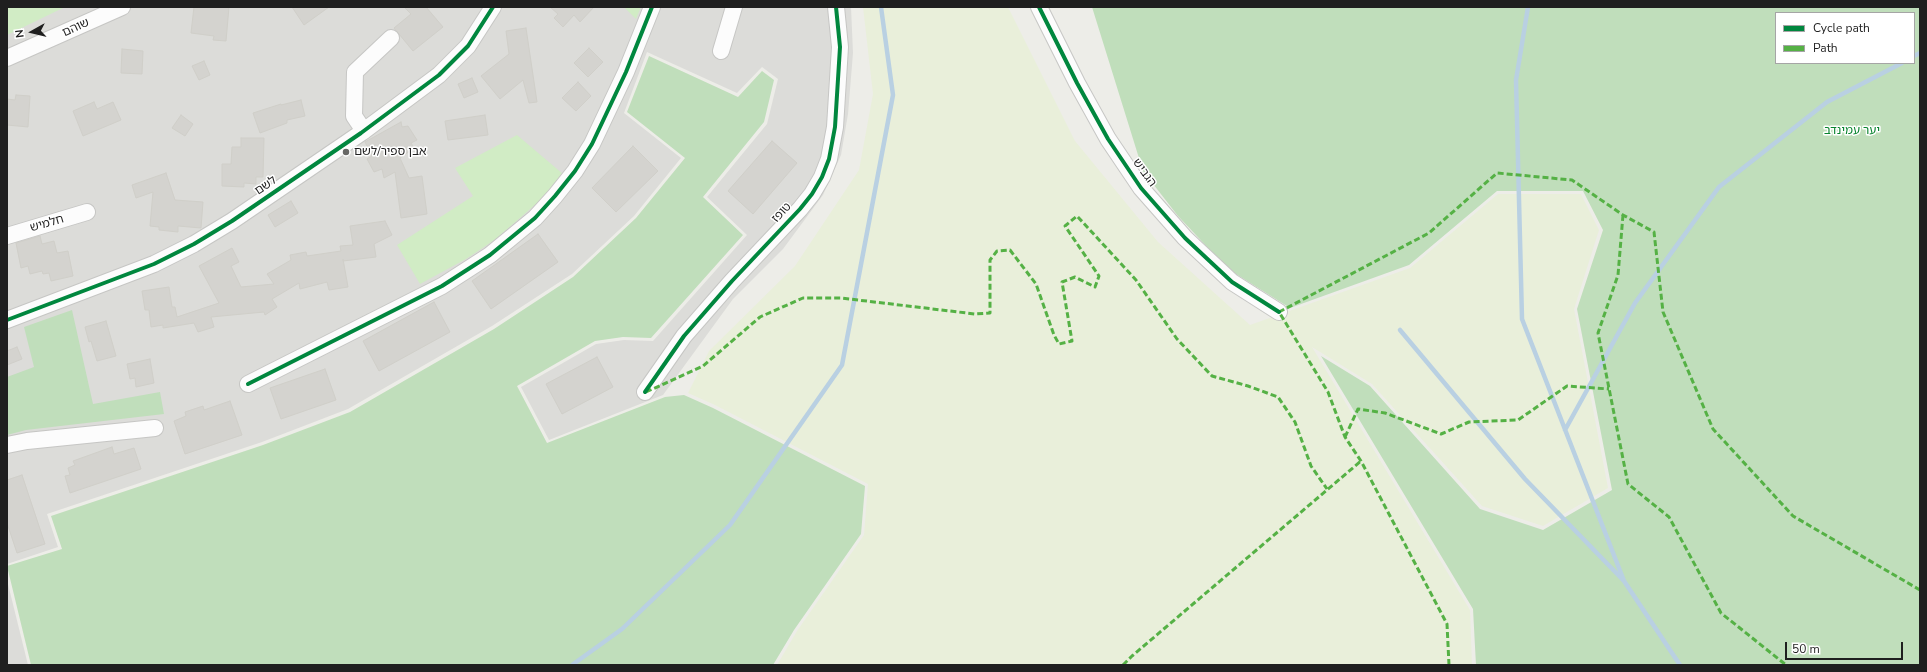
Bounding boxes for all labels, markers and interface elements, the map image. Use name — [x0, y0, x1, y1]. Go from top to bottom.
north arrow — [12, 12, 52, 52]
legend — [1775, 12, 1915, 64]
street label: שוהם — [60, 16, 92, 40]
text: Cycle path — [1813, 20, 1870, 36]
text: N — [12, 29, 28, 39]
text: Path — [1813, 40, 1838, 56]
park label: יער עמינדב — [1824, 124, 1880, 138]
place label: אבן ספיר/לשם — [354, 145, 427, 159]
marker: אבן ספיר/לשם — [341, 147, 351, 157]
street label: הגביש — [1129, 156, 1159, 190]
street label: לשם — [252, 173, 280, 199]
street label: טופז — [769, 200, 795, 226]
street label: חלמיש — [28, 212, 66, 236]
scale bar — [1787, 634, 1905, 660]
text: 50 m — [1792, 641, 1820, 657]

